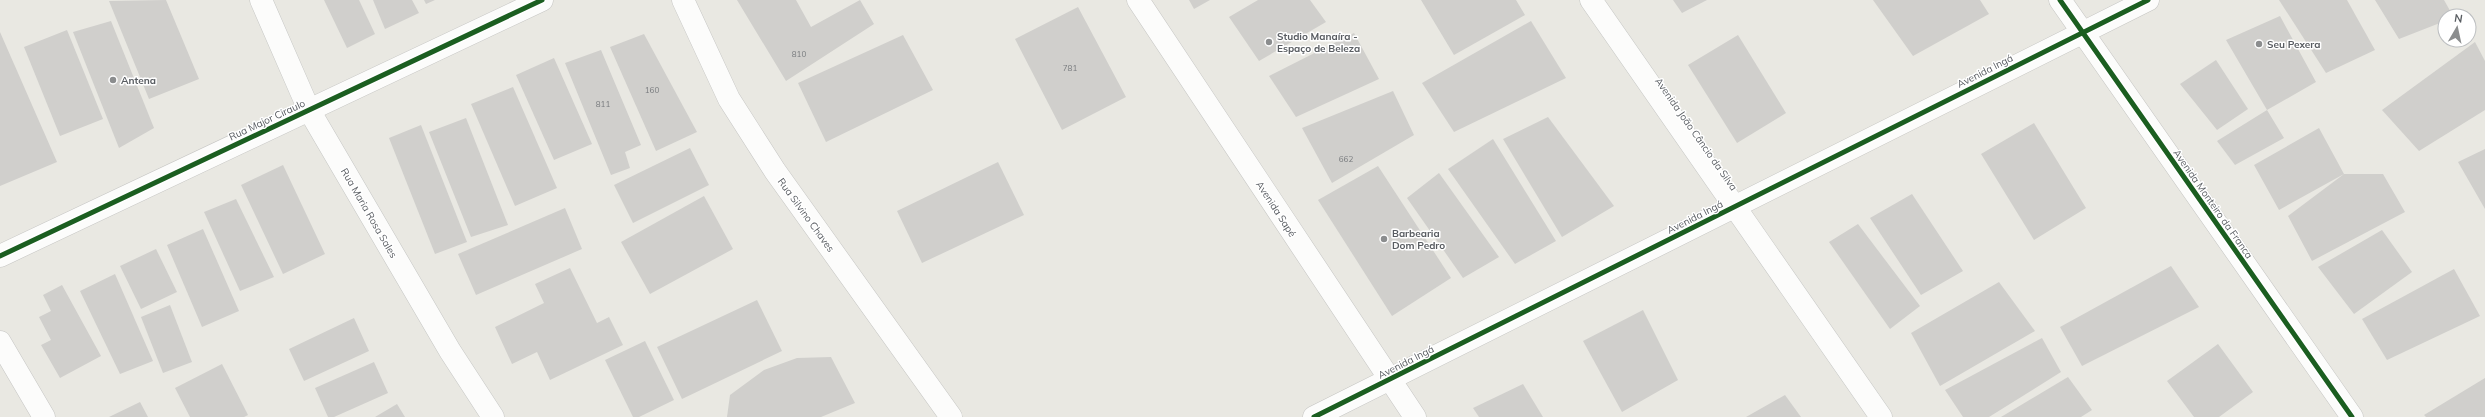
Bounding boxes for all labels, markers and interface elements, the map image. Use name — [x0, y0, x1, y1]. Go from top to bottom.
north arrow — [2437, 8, 2477, 48]
text: N — [2453, 11, 2464, 26]
place label: Studio Manaíra - Espaço de Beleza — [1277, 30, 1360, 55]
marker: Studio Manaíra - Espaço de Beleza — [1264, 37, 1274, 47]
place label: Seu Pexera — [2267, 38, 2320, 51]
marker: Seu Pexera — [2254, 39, 2264, 49]
house number: 810 — [792, 49, 806, 59]
street label: Avenida Ingá — [1955, 51, 2015, 91]
house number: 781 — [1063, 63, 1077, 73]
place label: Antena — [121, 74, 156, 87]
marker: Antena — [108, 75, 118, 85]
street label: Avenida João Câncio da Silva — [1652, 75, 1740, 193]
house number: 160 — [645, 85, 659, 95]
street label: Rua Major Ciraulo — [227, 96, 308, 143]
house number: 811 — [596, 99, 610, 109]
street label: Avenida Monteiro da Franca — [2170, 147, 2256, 261]
house number: 662 — [1339, 154, 1353, 164]
street label: Rua Maria Rosa Sales — [338, 166, 400, 260]
street label: Rua Silvino Chaves — [775, 175, 837, 255]
street label: Avenida Sapé — [1253, 178, 1299, 240]
street label: Avenida Ingá — [1665, 197, 1725, 237]
place label: Barbearia Dom Pedro — [1392, 227, 1445, 252]
marker: Barbearia Dom Pedro — [1379, 234, 1389, 244]
street label: Avenida Ingá — [1376, 342, 1436, 382]

